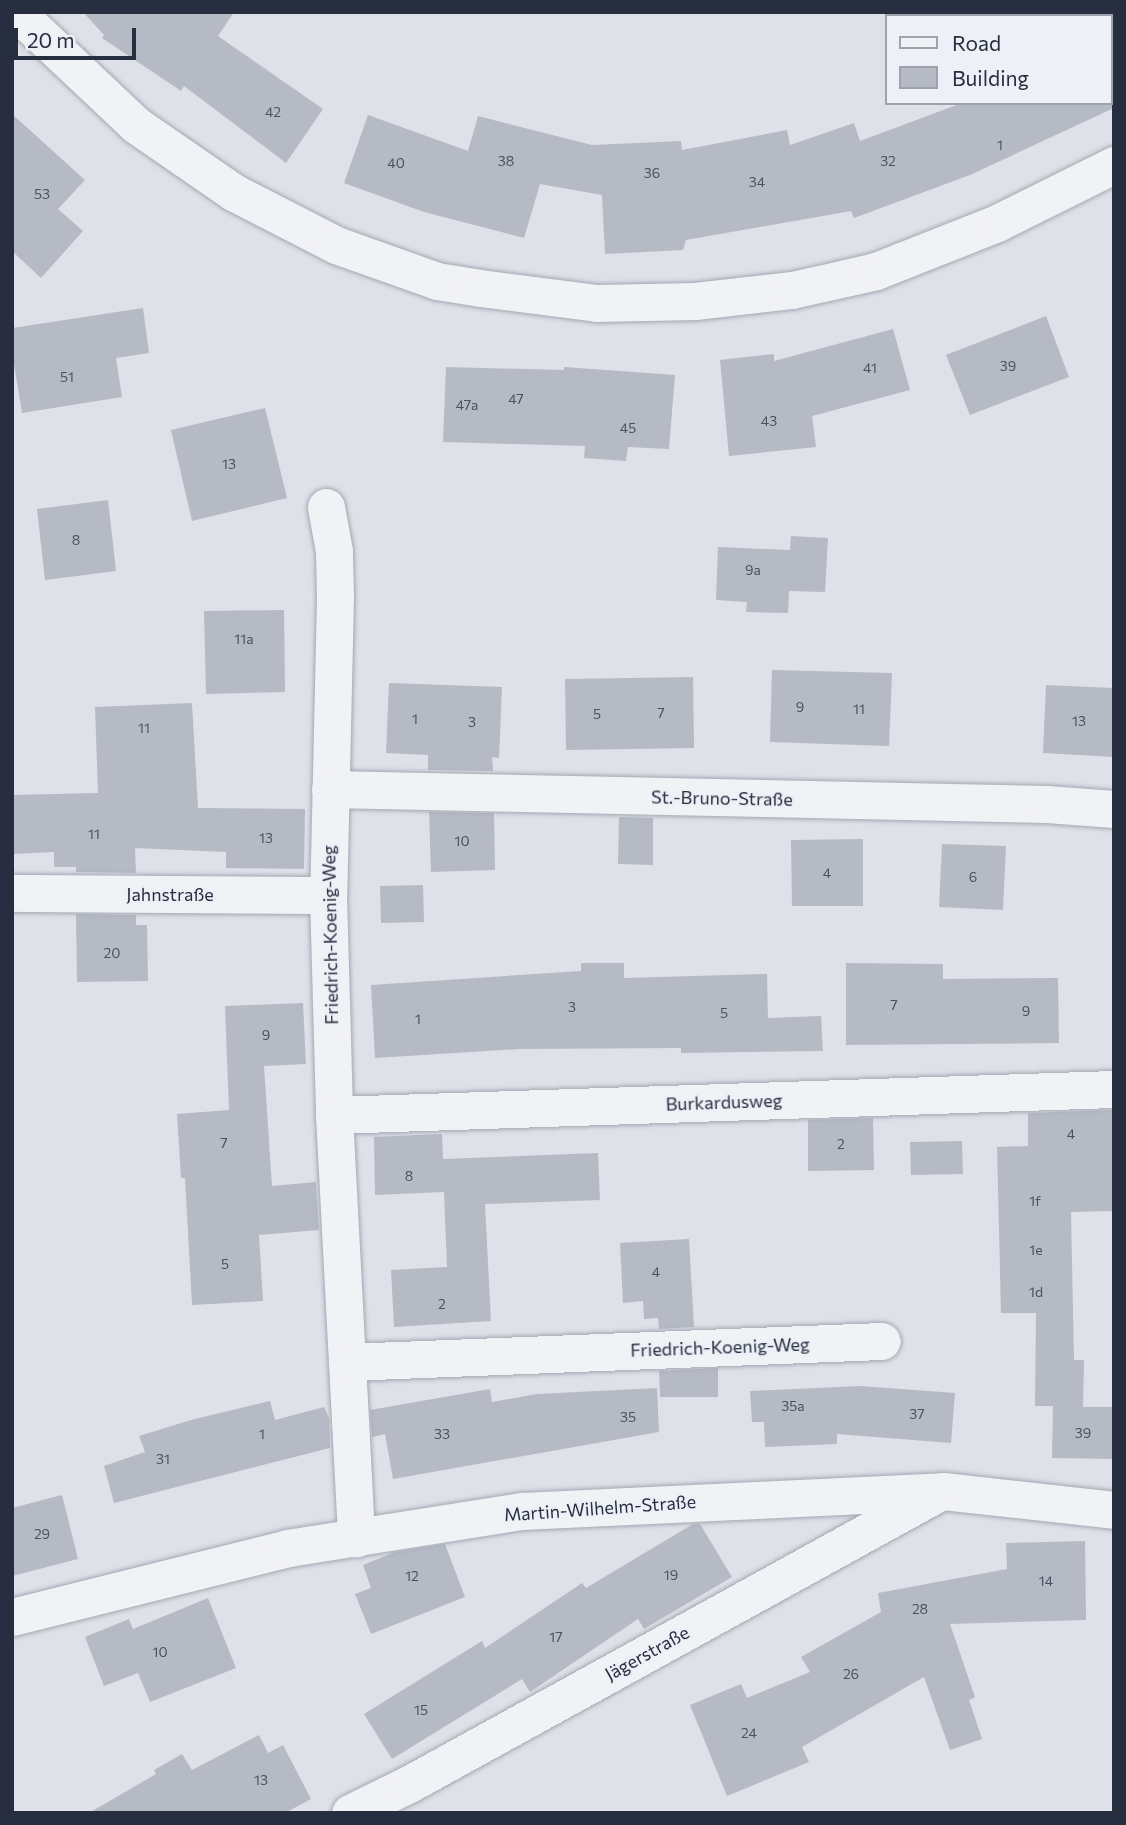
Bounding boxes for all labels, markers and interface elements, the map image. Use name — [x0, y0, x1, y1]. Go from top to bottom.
scale bar — [18, 14, 140, 58]
legend — [884, 14, 1112, 105]
text: 20 m — [27, 27, 75, 52]
text: Road — [952, 30, 1001, 55]
text: Building — [952, 65, 1029, 90]
house number: 42 — [265, 104, 281, 120]
house number: 1 — [997, 137, 1003, 153]
house number: 38 — [498, 153, 514, 169]
house number: 32 — [880, 153, 896, 169]
house number: 40 — [387, 155, 405, 171]
house number: 36 — [644, 165, 660, 181]
house number: 34 — [749, 174, 765, 190]
house number: 53 — [34, 186, 50, 202]
house number: 39 — [1000, 358, 1016, 374]
house number: 41 — [863, 360, 877, 376]
house number: 51 — [60, 369, 74, 385]
house number: 47 — [508, 391, 524, 407]
house number: 47a — [456, 397, 478, 413]
house number: 43 — [761, 413, 777, 429]
house number: 45 — [620, 420, 636, 436]
house number: 13 — [222, 456, 236, 472]
house number: 8 — [72, 532, 80, 548]
house number: 9a — [745, 562, 761, 578]
house number: 11a — [234, 631, 254, 647]
house number: 9 — [796, 699, 804, 715]
house number: 11 — [853, 701, 865, 717]
house number: 7 — [657, 705, 665, 721]
house number: 5 — [593, 706, 601, 722]
house number: 1 — [412, 711, 418, 727]
house number: 13 — [1072, 713, 1086, 729]
house number: 3 — [468, 714, 476, 730]
house number: 11 — [138, 720, 150, 736]
street label: St.-Bruno-Straße — [651, 786, 793, 810]
house number: 11 — [88, 826, 100, 842]
house number: 13 — [259, 830, 273, 846]
house number: 10 — [454, 833, 470, 849]
street label: Friedrich-Koenig-Weg — [318, 845, 342, 1025]
house number: 4 — [823, 865, 831, 881]
house number: 6 — [969, 869, 977, 885]
street label: Jahnstraße — [126, 883, 214, 905]
house number: 20 — [104, 945, 120, 961]
house number: 7 — [890, 997, 898, 1013]
house number: 3 — [568, 999, 576, 1015]
house number: 9 — [1022, 1003, 1030, 1019]
house number: 5 — [720, 1005, 728, 1021]
house number: 1 — [415, 1011, 421, 1027]
house number: 9 — [262, 1027, 270, 1043]
street label: Burkardusweg — [665, 1089, 783, 1115]
house number: 4 — [1067, 1126, 1075, 1142]
house number: 7 — [220, 1135, 228, 1151]
house number: 2 — [837, 1136, 845, 1152]
house number: 8 — [405, 1168, 413, 1184]
house number: 1f — [1029, 1193, 1041, 1209]
house number: 1e — [1029, 1242, 1043, 1258]
house number: 5 — [221, 1256, 229, 1272]
house number: 4 — [652, 1264, 660, 1280]
house number: 1d — [1029, 1284, 1043, 1300]
house number: 2 — [438, 1296, 446, 1312]
street label: Friedrich-Koenig-Weg — [630, 1333, 810, 1361]
house number: 35a — [781, 1398, 805, 1414]
house number: 37 — [909, 1406, 925, 1422]
house number: 35 — [620, 1409, 636, 1425]
house number: 39 — [1075, 1425, 1091, 1441]
house number: 1 — [259, 1426, 265, 1442]
house number: 33 — [434, 1426, 450, 1442]
house number: 31 — [156, 1451, 170, 1467]
street label: Martin-Wilhelm-Straße — [503, 1491, 697, 1525]
house number: 29 — [34, 1526, 50, 1542]
house number: 19 — [664, 1567, 678, 1583]
house number: 12 — [405, 1568, 419, 1584]
house number: 14 — [1039, 1573, 1053, 1589]
house number: 28 — [912, 1601, 928, 1617]
street label: Jägerstraße — [601, 1621, 693, 1685]
house number: 17 — [549, 1629, 563, 1645]
house number: 10 — [152, 1644, 168, 1660]
house number: 26 — [843, 1666, 859, 1682]
house number: 15 — [414, 1702, 428, 1718]
house number: 24 — [741, 1725, 757, 1741]
house number: 13 — [254, 1772, 268, 1788]

